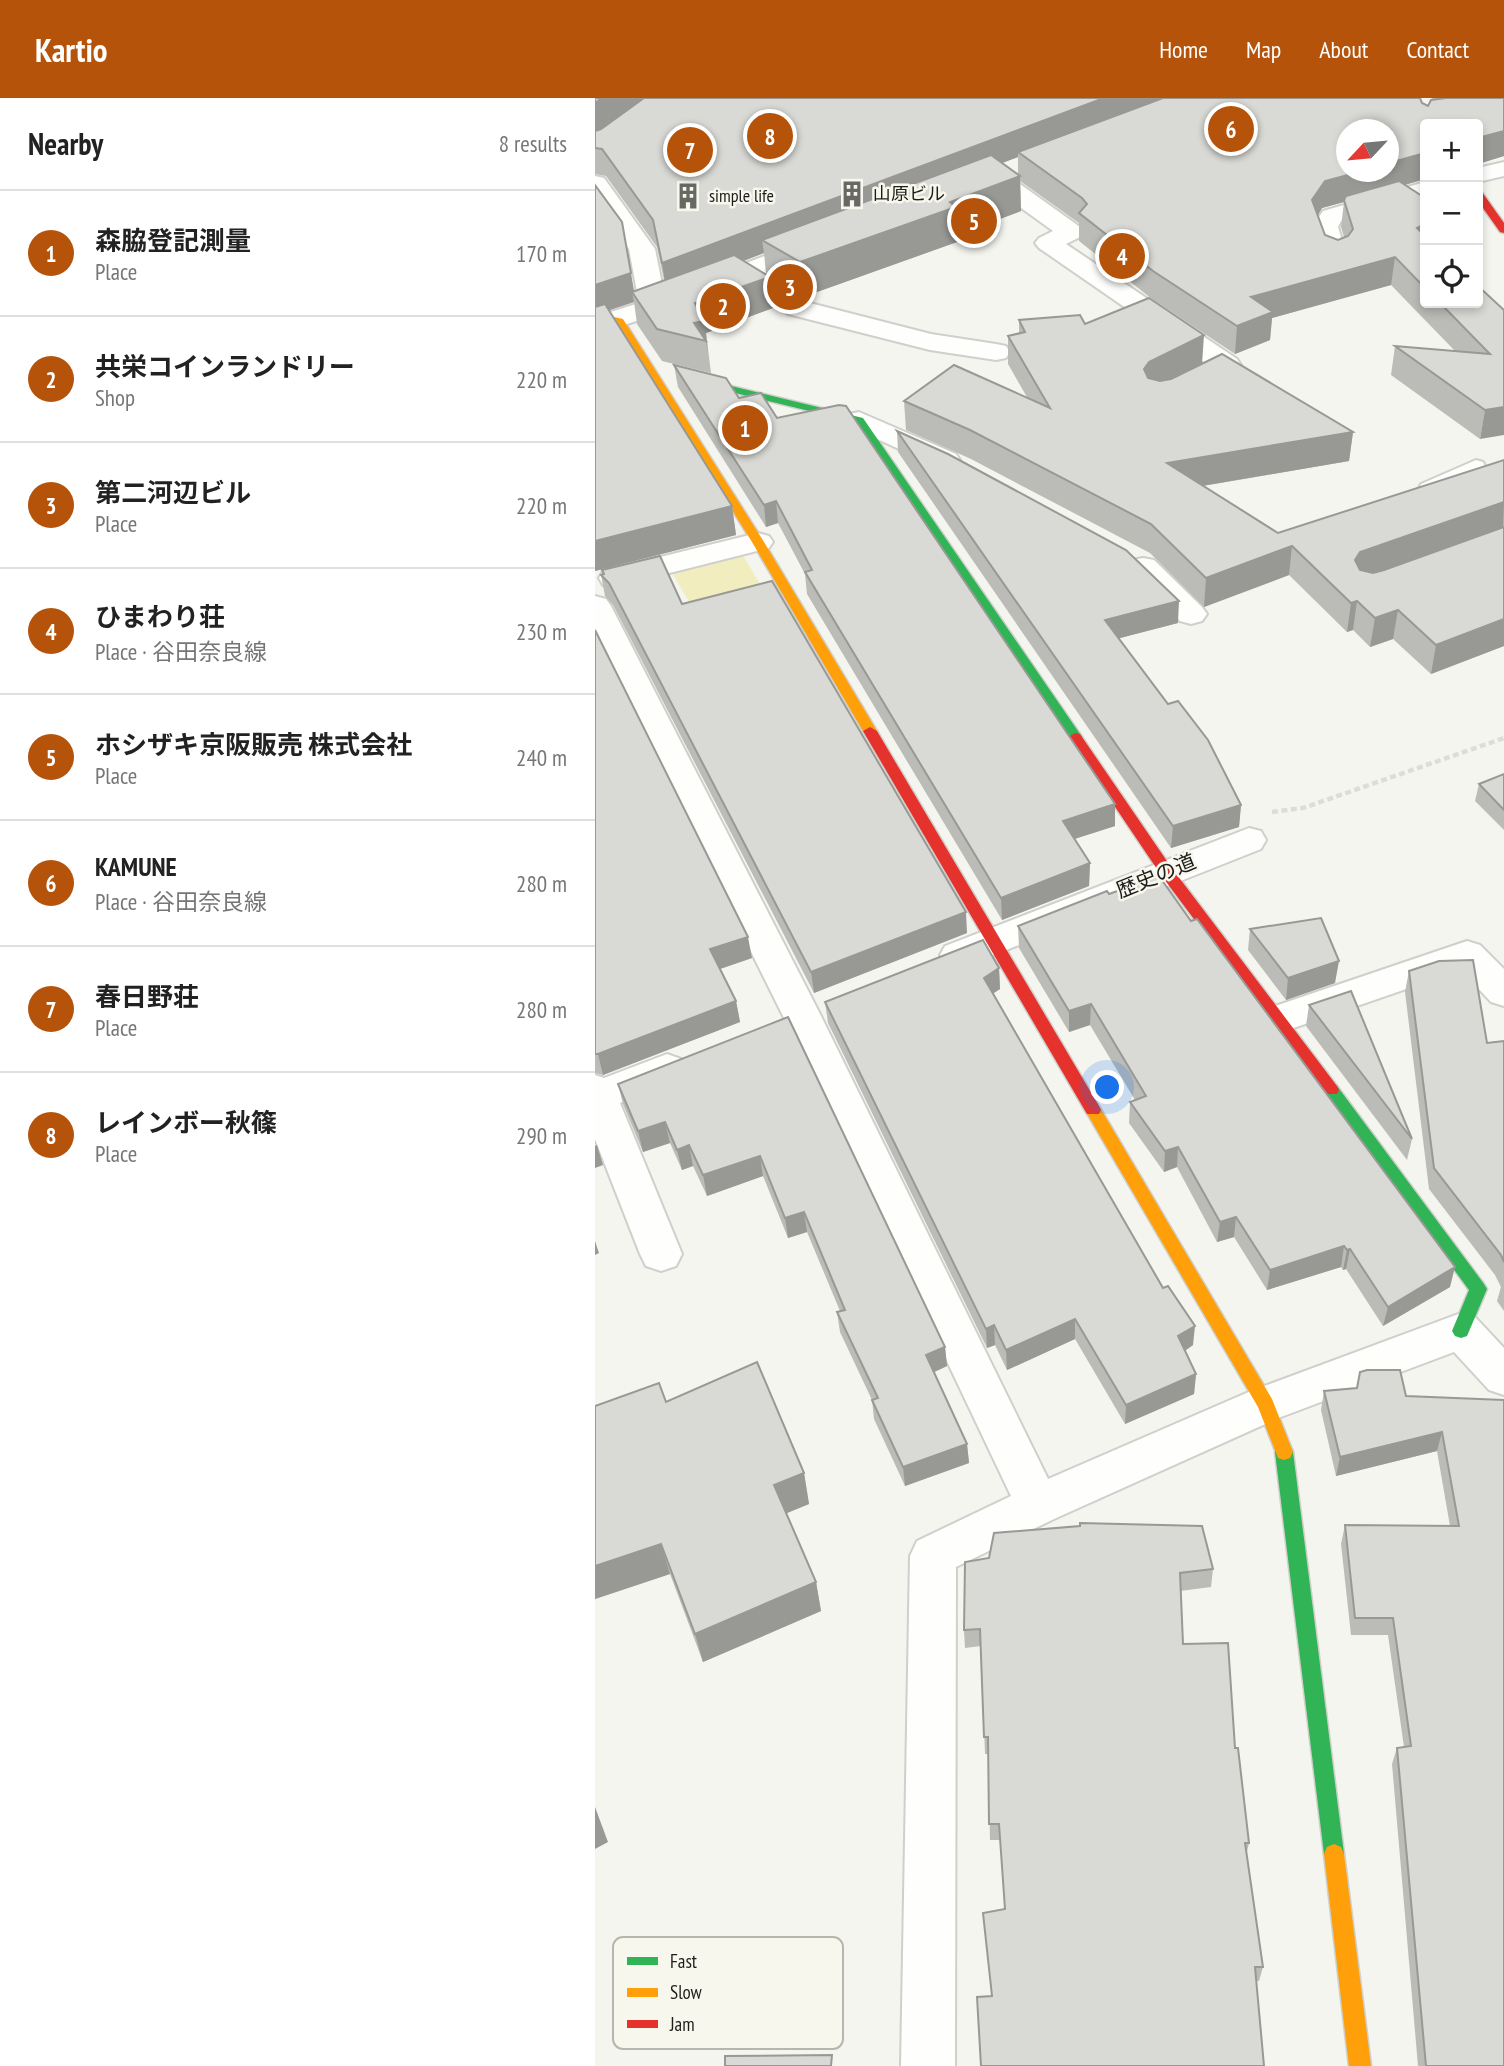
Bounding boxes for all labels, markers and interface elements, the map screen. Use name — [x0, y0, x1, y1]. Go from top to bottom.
text: Kartio — [35, 28, 108, 71]
text: Home — [1159, 34, 1208, 65]
text: Map — [1246, 34, 1281, 65]
text: About — [1319, 34, 1368, 65]
text: Contact — [1406, 34, 1469, 65]
pin: 6 — [1208, 103, 1254, 155]
pin: 8 — [747, 110, 793, 162]
north arrow — [1336, 119, 1399, 182]
map controls — [1420, 119, 1483, 308]
button: + — [1420, 119, 1483, 182]
text: Nearby — [28, 124, 103, 163]
pin: 7 — [667, 124, 713, 176]
text: 8 results — [499, 129, 567, 158]
building icon: 山原ビル — [837, 179, 867, 209]
building icon: simple life — [673, 181, 703, 211]
place label: 山原ビル — [873, 182, 945, 205]
button: − — [1420, 182, 1483, 245]
place label: simple life — [709, 184, 774, 207]
pin: 5 — [951, 195, 997, 247]
text: 森脇登記測量 — [95, 224, 251, 257]
pin: 4 — [1099, 230, 1145, 282]
text: 1 — [46, 239, 57, 268]
text: 170 m — [516, 239, 567, 268]
button: locate — [1420, 245, 1483, 308]
text: Place — [95, 257, 137, 286]
pin: 3 — [767, 261, 813, 313]
pin: 2 — [700, 280, 746, 332]
text: 共栄コインランドリー — [95, 350, 355, 383]
text: 2 — [46, 365, 57, 394]
text: 220 m — [516, 365, 567, 394]
text: Shop — [95, 383, 135, 412]
pin: 1 — [722, 402, 768, 454]
text: 第二河辺ビル — [95, 476, 251, 509]
text: 3 — [46, 491, 57, 520]
text: 220 m — [516, 491, 567, 520]
text: Place — [95, 509, 137, 538]
text: ひまわり荘 — [95, 600, 225, 633]
text: 4 — [46, 617, 57, 646]
text: 230 m — [516, 617, 567, 646]
text: Place · 谷田奈良線 — [95, 637, 267, 666]
text: ホシザキ京阪販売 株式会社 — [95, 728, 412, 761]
text: 5 — [46, 743, 57, 772]
text: 240 m — [516, 743, 567, 772]
text: Place — [95, 761, 137, 790]
street label: 歴史の道 — [1112, 847, 1200, 904]
text: KAMUNE — [95, 850, 177, 883]
text: 6 — [46, 869, 57, 898]
text: 280 m — [516, 869, 567, 898]
text: Place · 谷田奈良線 — [95, 887, 267, 916]
text: 春日野荘 — [95, 980, 199, 1013]
text: 7 — [46, 995, 57, 1024]
text: 280 m — [516, 995, 567, 1024]
text: Place — [95, 1013, 137, 1042]
your location — [1090, 1070, 1124, 1104]
text: レインボー秋篠 — [95, 1106, 277, 1139]
text: 8 — [46, 1121, 57, 1150]
text: 290 m — [516, 1121, 567, 1150]
text: Place — [95, 1139, 137, 1168]
legend — [613, 1937, 843, 2049]
text: Fast — [670, 1949, 698, 1973]
text: Slow — [670, 1980, 703, 2004]
text: Jam — [669, 2012, 695, 2036]

